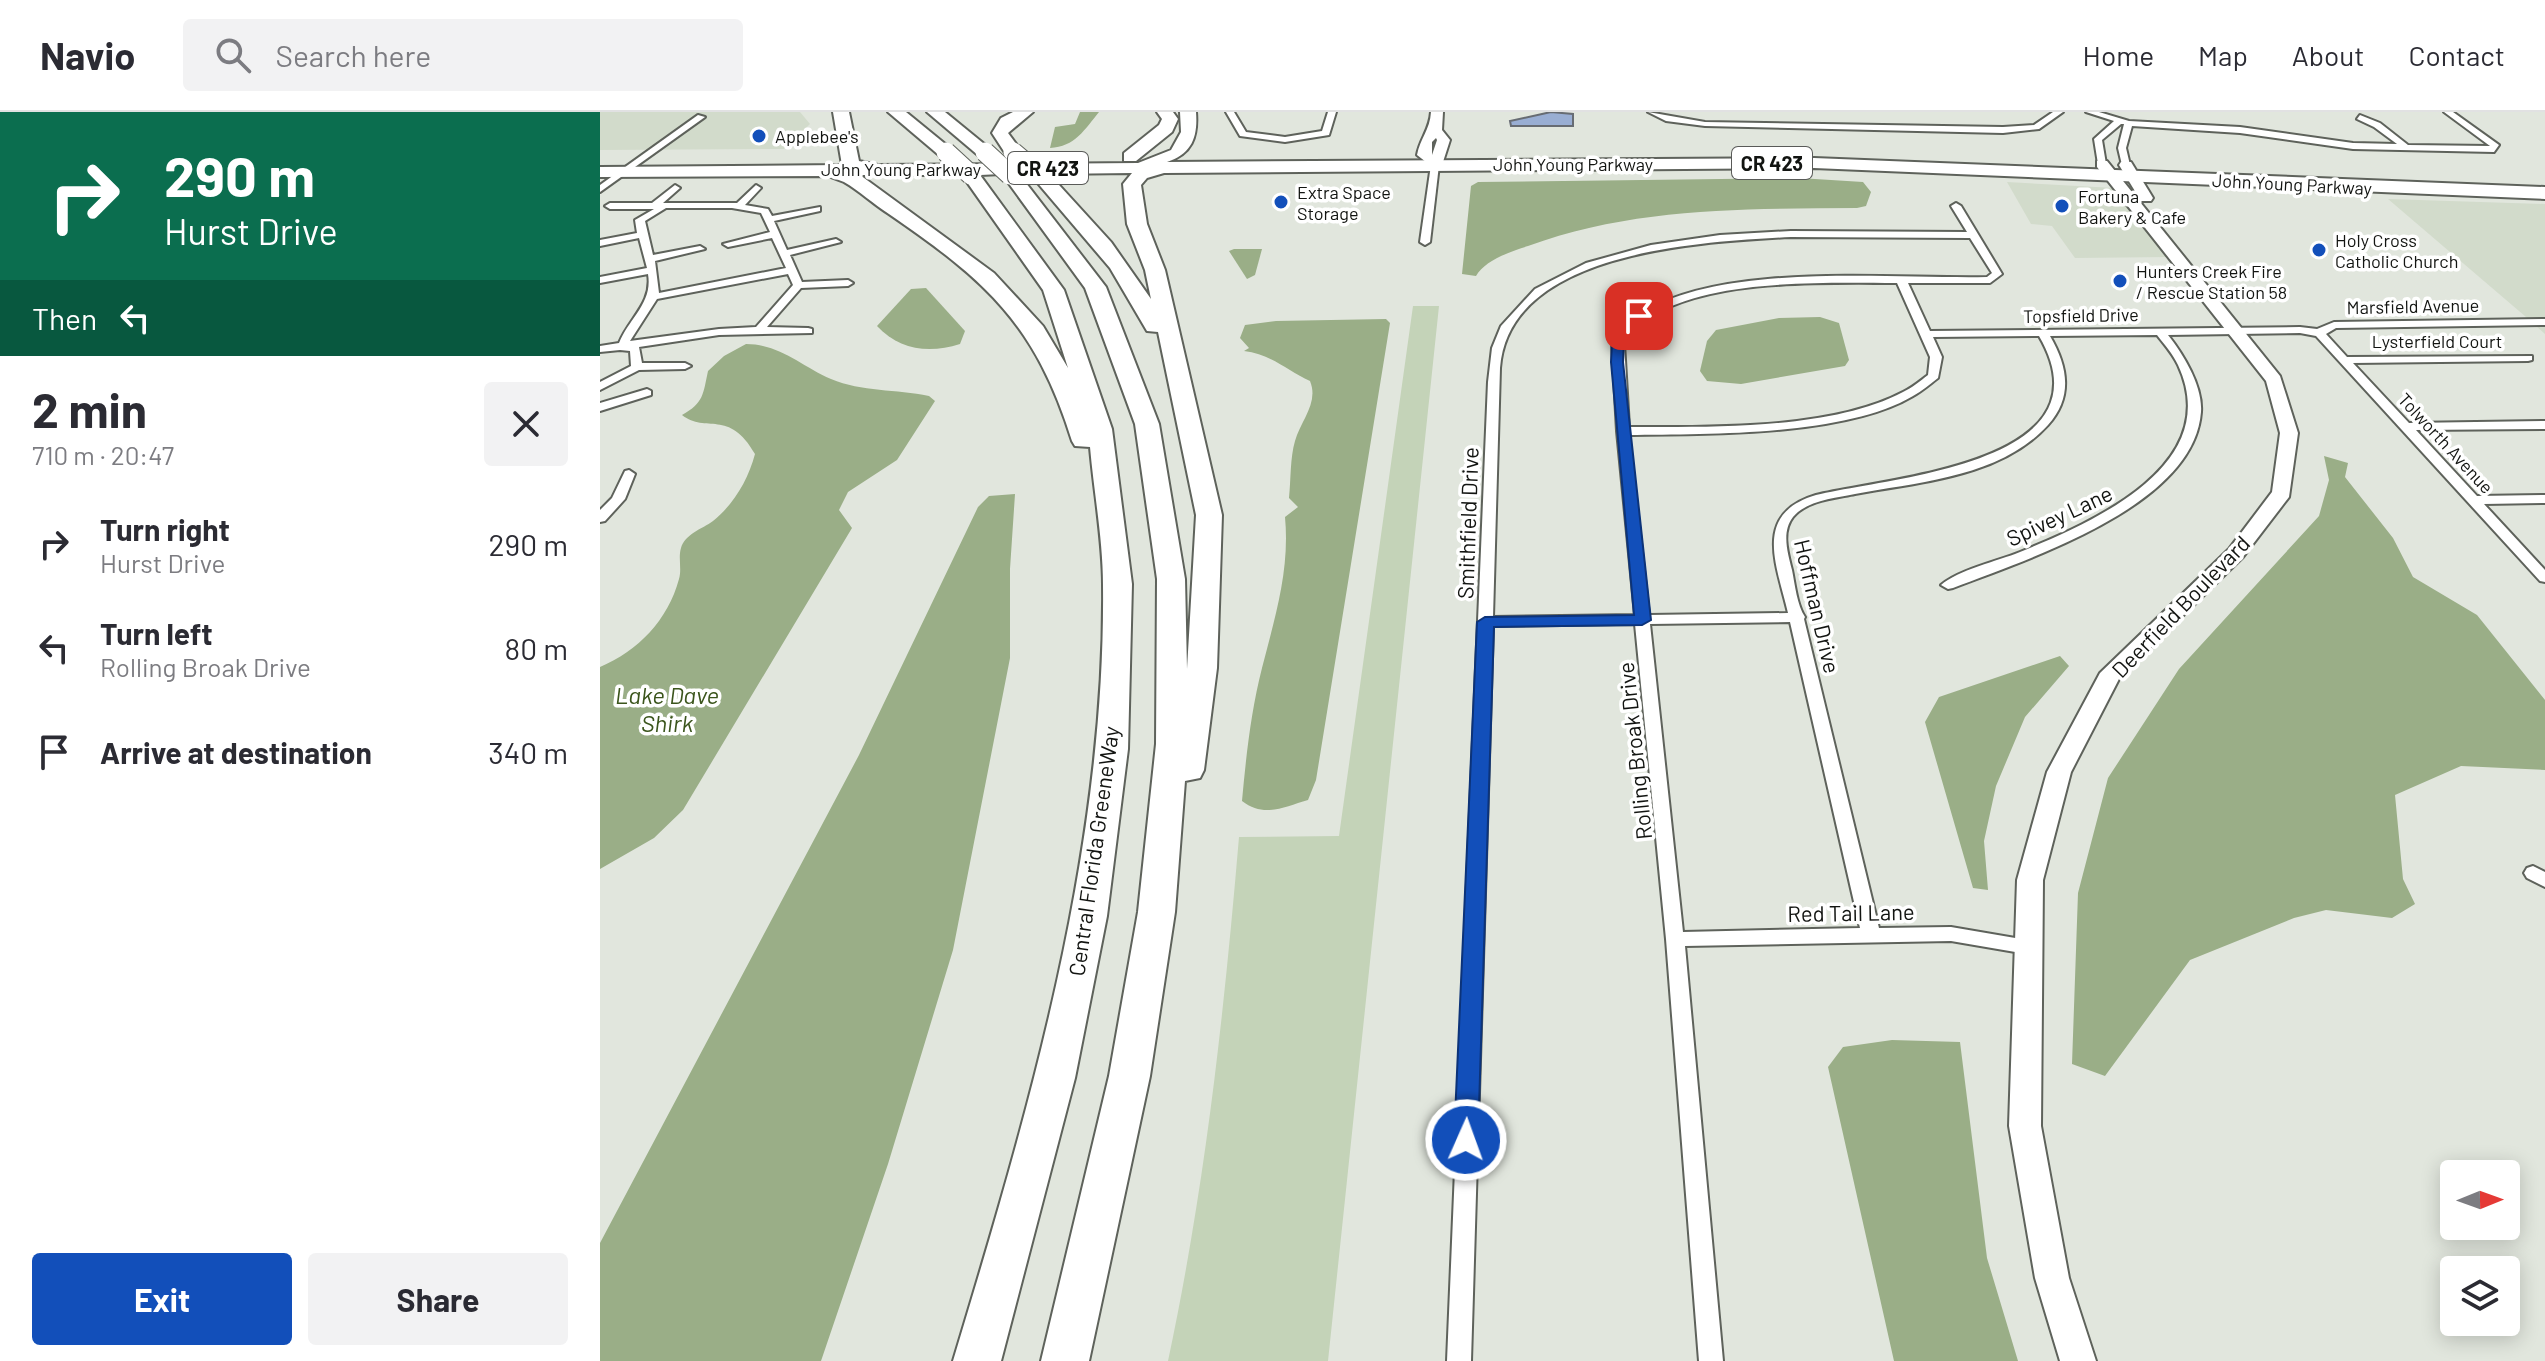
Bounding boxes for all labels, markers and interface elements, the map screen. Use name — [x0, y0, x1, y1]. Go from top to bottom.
search box — [183, 19, 743, 91]
text: Navio — [40, 32, 135, 78]
icon: search — [211, 33, 255, 77]
text: Search here — [275, 37, 431, 73]
text: Home — [2083, 38, 2154, 72]
text: Map — [2198, 38, 2248, 72]
text: About — [2292, 38, 2364, 72]
text: Contact — [2408, 38, 2505, 72]
place label: Applebee's — [775, 125, 859, 147]
marker: Applebee's — [750, 127, 768, 145]
text: 290 m — [164, 141, 315, 208]
icon: right — [32, 144, 136, 248]
road number: CR 423 — [1732, 147, 1812, 179]
road number: CR 423 — [1008, 152, 1088, 184]
street label: John Young Parkway — [1493, 153, 1653, 175]
street label: John Young Parkway — [821, 158, 981, 180]
street label: John Young Parkway — [2211, 169, 2373, 199]
place label: Extra Space Storage — [1297, 181, 1391, 224]
place label: Fortuna Bakery & Cafe — [2078, 185, 2186, 228]
marker: Extra Space Storage — [1272, 193, 1290, 211]
marker: Fortuna Bakery & Cafe — [2053, 197, 2071, 215]
text: Hurst Drive — [164, 209, 338, 252]
place label: Holy Cross Catholic Church — [2335, 229, 2458, 272]
marker: Holy Cross Catholic Church — [2310, 241, 2328, 259]
place label: Hunters Creek Fire / Rescue Station 58 — [2136, 260, 2287, 303]
marker: Hunters Creek Fire / Rescue Station 58 — [2111, 272, 2129, 290]
pin — [1605, 282, 1673, 350]
icon: arrive — [1617, 294, 1661, 338]
street label: Marsfield Avenue — [2347, 294, 2479, 318]
icon: left — [113, 296, 157, 340]
text: Then — [32, 300, 97, 336]
street label: Topsfield Drive — [2023, 303, 2139, 327]
street label: Lysterfield Court — [2372, 330, 2502, 352]
text: 2 min — [32, 380, 147, 438]
button: close — [484, 382, 568, 466]
street label: Tolworth Avenue — [2394, 388, 2498, 498]
text: 710 m · 20:47 — [32, 439, 174, 470]
street label: Smithfield Drive — [1451, 446, 1483, 600]
street label: Spivey Lane — [2002, 479, 2116, 551]
text: Turn right — [100, 511, 230, 547]
icon: right — [32, 522, 76, 566]
text: 290 m — [489, 526, 568, 562]
street label: Deerfield Boulevard — [2106, 530, 2254, 682]
street label: Hoffman Drive — [1790, 537, 1846, 675]
text: Hurst Drive — [100, 547, 225, 578]
text: Turn left — [100, 615, 213, 651]
icon: left — [32, 626, 76, 670]
text: 80 m — [505, 630, 568, 666]
text: Rolling Broak Drive — [100, 651, 311, 682]
street label: Rolling Broak Drive — [1612, 661, 1656, 841]
water label: Lake Dave Shirk — [615, 680, 719, 737]
street label: Central Florida GreeneWay — [1063, 724, 1123, 978]
icon: arrive — [32, 730, 76, 774]
text: Arrive at destination — [100, 734, 372, 770]
text: 340 m — [488, 734, 568, 770]
street label: Red Tail Lane — [1787, 898, 1915, 926]
position arrow — [1424, 1098, 1508, 1182]
north arrow — [2440, 1160, 2520, 1240]
map controls — [2440, 1160, 2520, 1336]
button: Exit — [32, 1253, 292, 1345]
button: Share — [308, 1253, 568, 1345]
button: layers — [2440, 1256, 2520, 1336]

